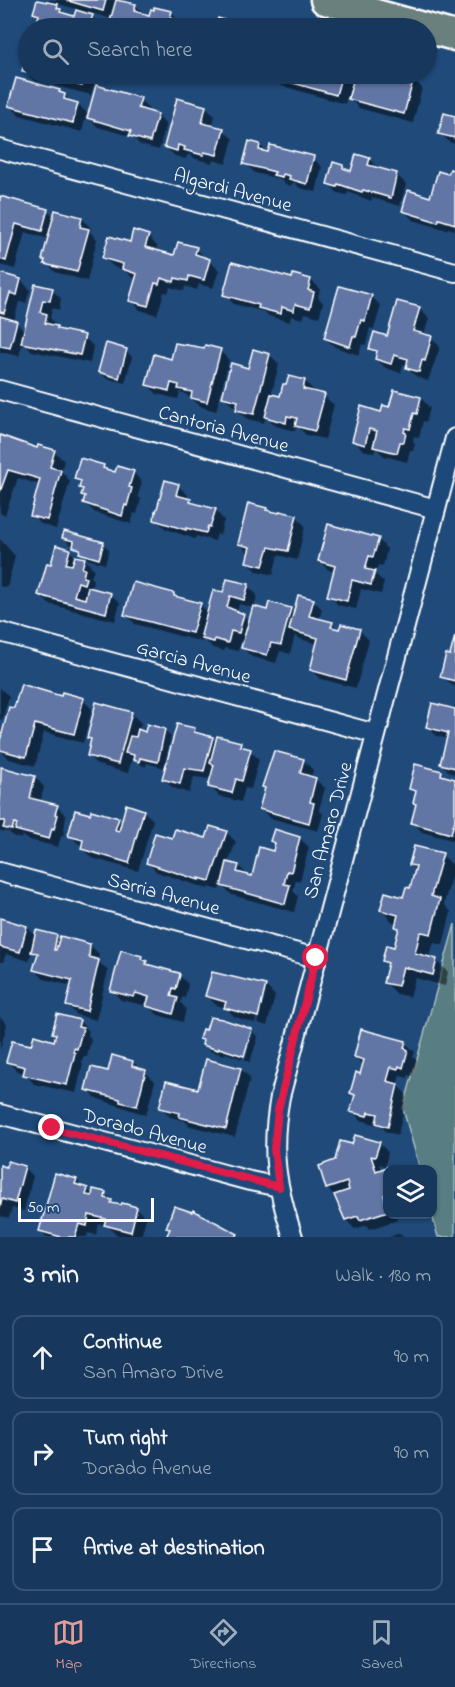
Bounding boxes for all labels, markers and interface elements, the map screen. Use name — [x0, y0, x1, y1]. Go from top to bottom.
search box — [18, 18, 437, 84]
icon: search — [39, 35, 72, 68]
text: Search here — [87, 35, 192, 67]
street label: Algardi Avenue — [170, 162, 295, 222]
street label: Cantoria Avenue — [155, 399, 292, 462]
street label: Garcia Avenue — [133, 634, 254, 693]
street label: San Amaro Drive — [297, 759, 362, 902]
street label: Sarria Avenue — [104, 866, 223, 924]
route start — [302, 944, 328, 970]
street label: Dorado Avenue — [78, 1102, 210, 1163]
route end — [38, 1114, 64, 1140]
map controls — [383, 1165, 437, 1219]
button: layers — [383, 1165, 437, 1219]
scale bar — [18, 1195, 154, 1222]
text: 50 m — [27, 1196, 59, 1220]
text: 3 min — [24, 1257, 79, 1295]
text: Walk · 180 m — [335, 1262, 431, 1291]
text: Continue — [83, 1327, 162, 1359]
icon: ahead — [26, 1341, 59, 1374]
text: 90 m — [394, 1343, 429, 1372]
text: San Amaro Drive — [83, 1359, 224, 1388]
text: Turn right — [83, 1423, 168, 1455]
icon: right — [26, 1437, 59, 1470]
text: 90 m — [394, 1439, 429, 1468]
text: Dorado Avenue — [83, 1455, 212, 1484]
icon: arrive — [26, 1533, 59, 1566]
text: Arrive at destination — [83, 1533, 265, 1565]
tab: Map — [52, 1616, 85, 1676]
tab: Directions — [190, 1616, 256, 1676]
tab: Saved — [361, 1616, 403, 1676]

